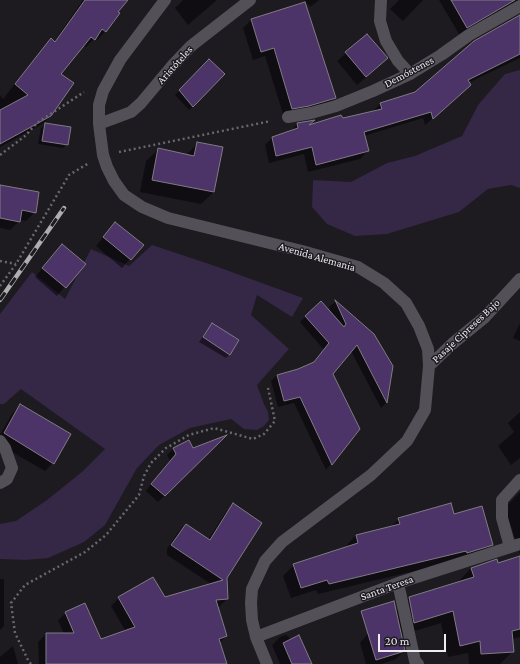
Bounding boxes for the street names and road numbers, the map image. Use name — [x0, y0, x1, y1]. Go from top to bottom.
street label: Aristóteles — [154, 43, 196, 87]
street label: Demóstenes — [382, 53, 436, 91]
street label: Avenida Alemania — [277, 240, 357, 274]
street label: Pasaje Cipreses Bajo — [429, 296, 503, 366]
street label: Santa Teresa — [359, 572, 415, 604]

